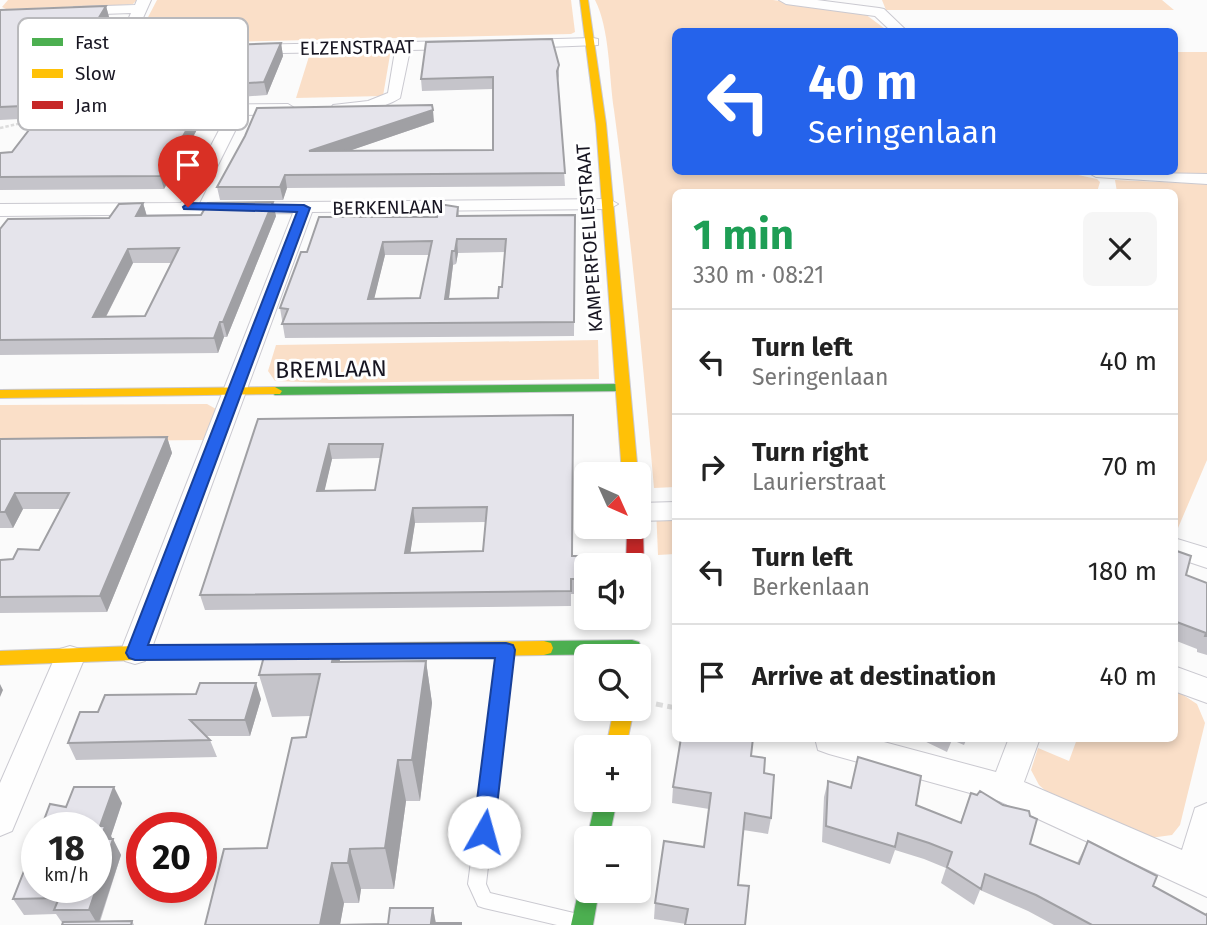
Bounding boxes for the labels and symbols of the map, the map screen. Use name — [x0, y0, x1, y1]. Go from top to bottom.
legend — [18, 18, 248, 130]
text: Fast — [75, 31, 109, 54]
street label: ELZENSTRAAT — [300, 35, 415, 60]
text: Slow — [75, 62, 116, 85]
text: Jam — [75, 94, 107, 117]
pin — [158, 135, 218, 207]
street label: KAMPERFOELIESTRAAT — [571, 143, 608, 333]
street label: BERKENLAAN — [332, 195, 444, 220]
street label: BREMLAAN — [275, 354, 387, 384]
north arrow — [574, 462, 651, 539]
position arrow — [447, 795, 521, 869]
speed limit sign: 20 — [126, 812, 217, 903]

